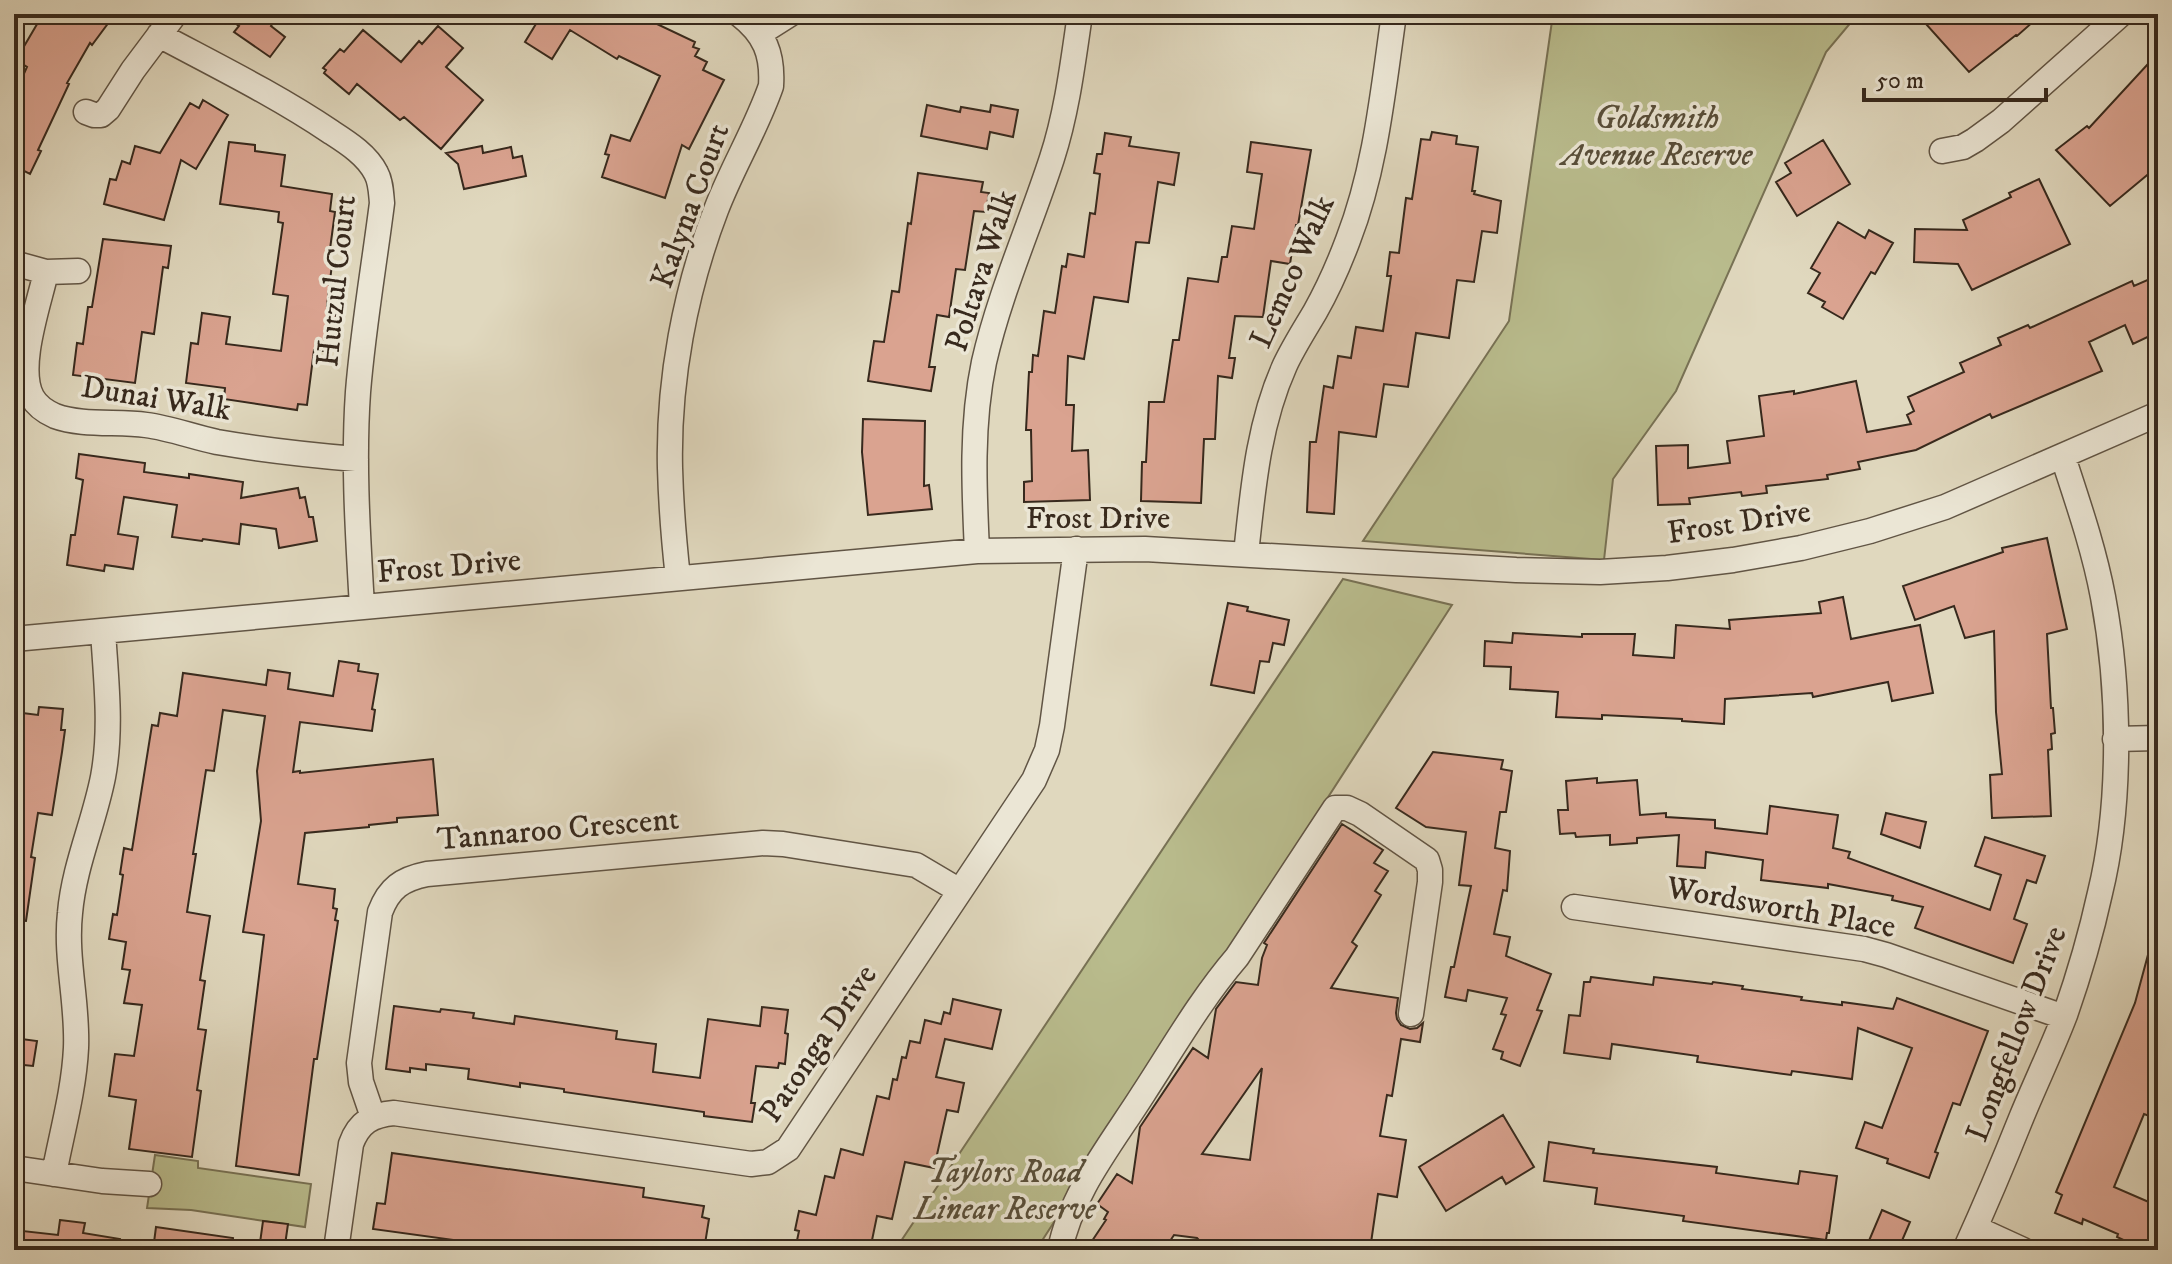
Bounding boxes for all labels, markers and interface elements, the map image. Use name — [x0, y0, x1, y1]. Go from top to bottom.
scale bar — [1864, 52, 2046, 102]
text: 50 m — [1876, 66, 1924, 96]
park label: Goldsmith Avenue Reserve — [1559, 99, 1753, 176]
street label: Kalyna Court — [643, 118, 739, 294]
street label: Poltava Walk — [937, 185, 1027, 357]
street label: Lemco Walk — [1242, 189, 1344, 355]
street label: Hutzul Court — [308, 193, 366, 369]
street label: Dunai Walk — [78, 367, 234, 431]
street label: Frost Drive — [1664, 492, 1814, 554]
street label: Frost Drive — [1026, 499, 1170, 539]
street label: Frost Drive — [375, 541, 523, 593]
street label: Tannaroo Crescent — [435, 800, 681, 860]
street label: Wordsworth Place — [1662, 868, 1899, 948]
street label: Longfellow Drive — [1958, 921, 2076, 1147]
street label: Patonga Drive — [752, 957, 886, 1131]
park label: Taylors Road Linear Reserve — [912, 1153, 1097, 1230]

